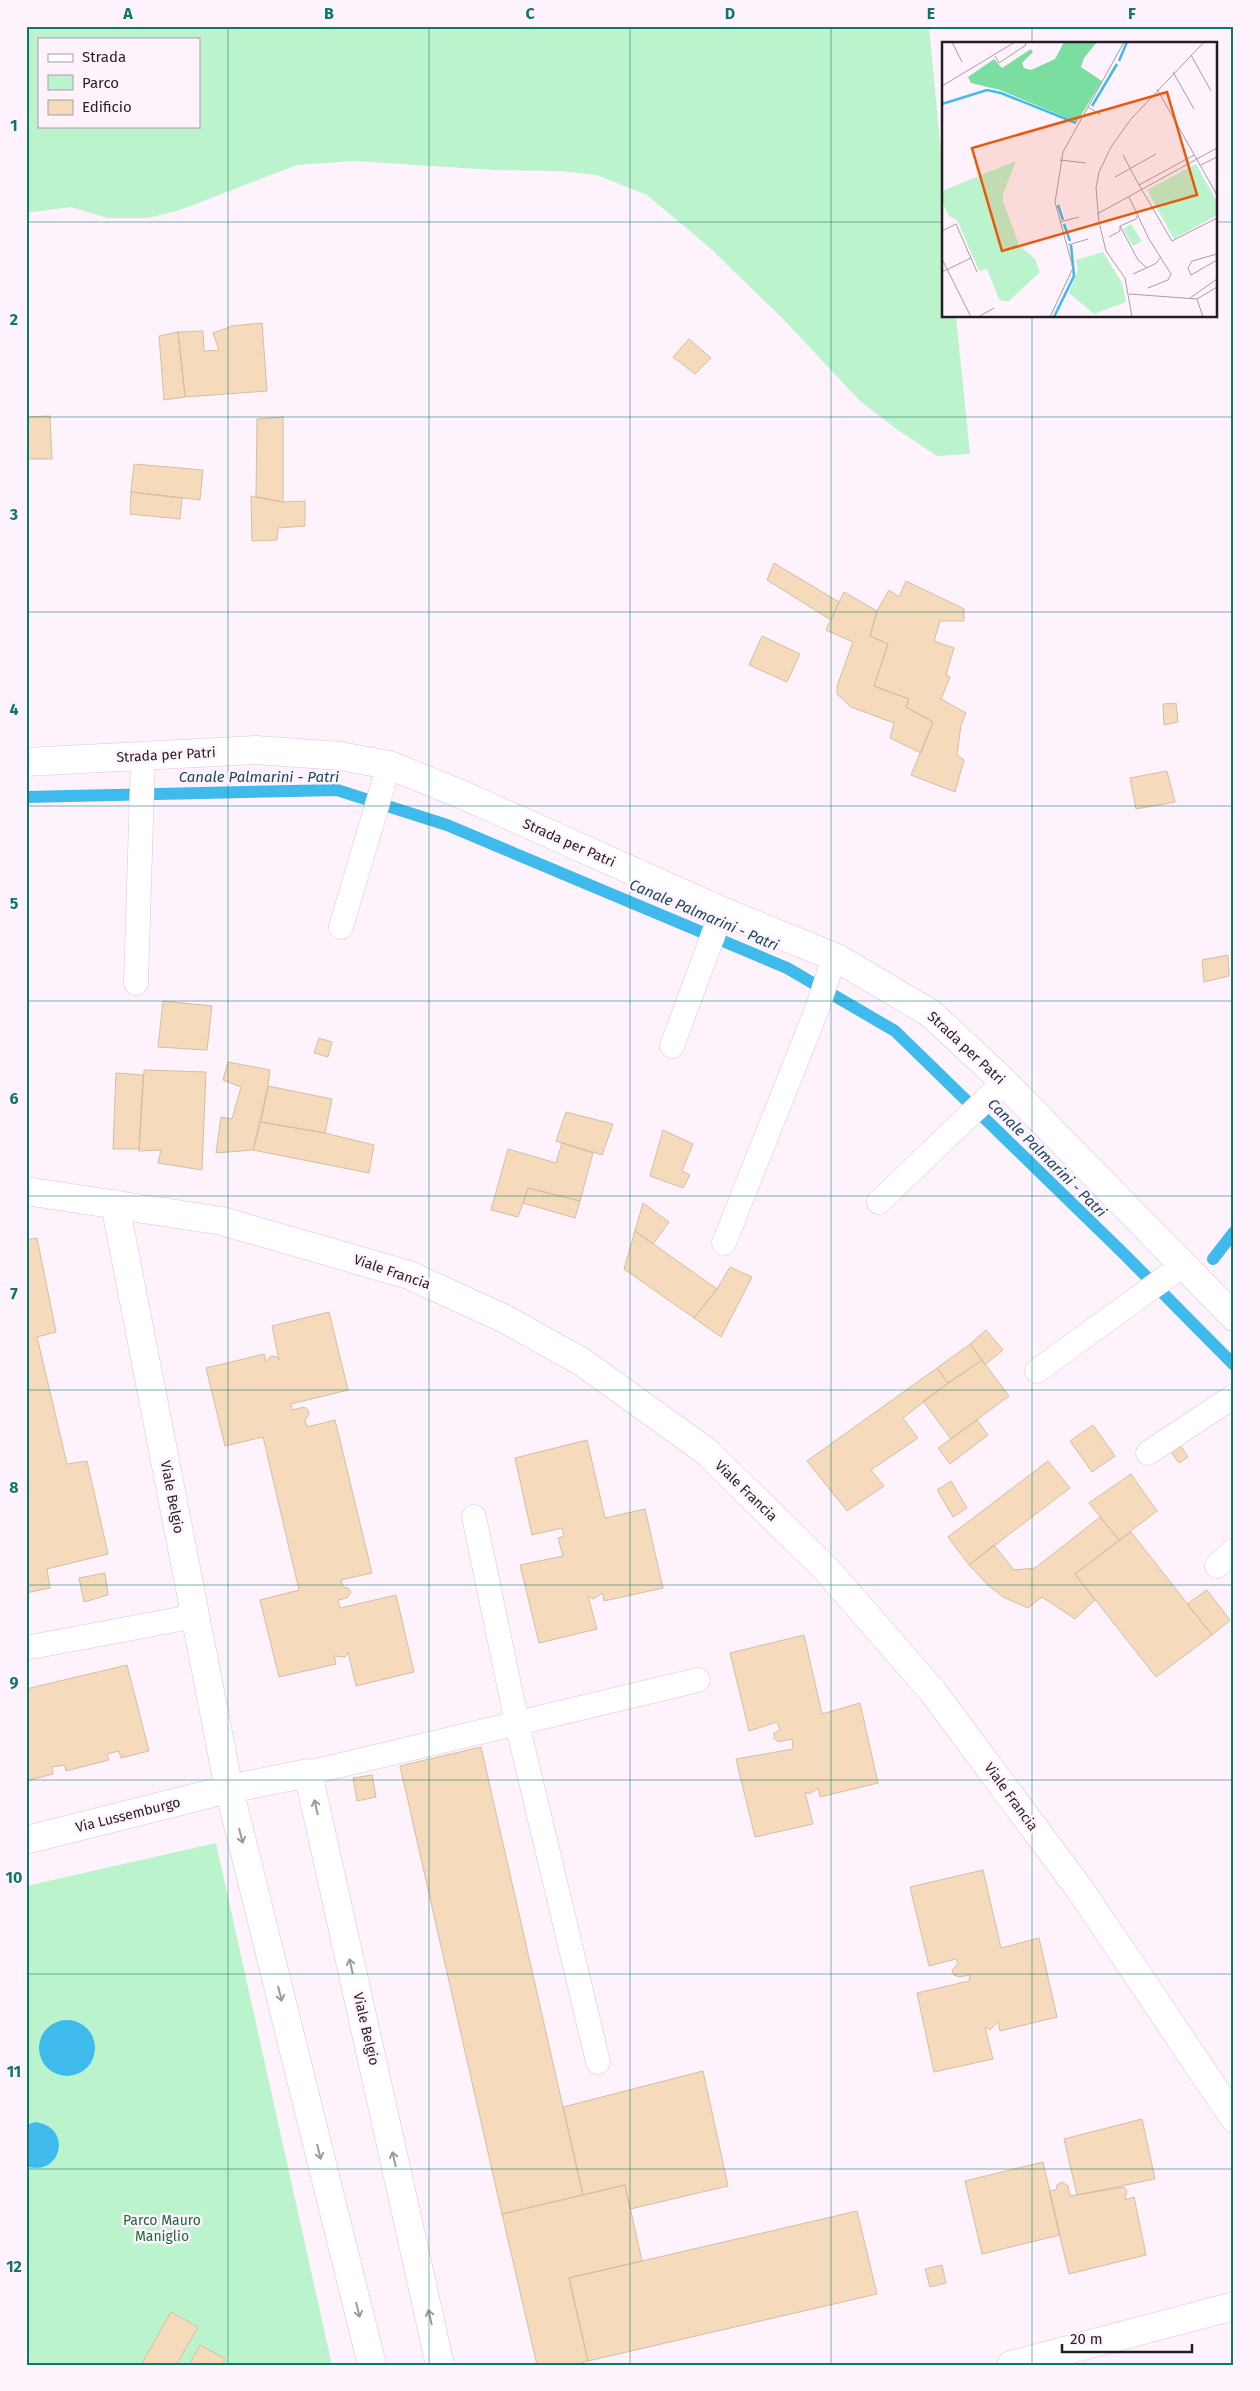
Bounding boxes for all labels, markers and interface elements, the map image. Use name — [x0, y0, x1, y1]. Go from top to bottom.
text: A — [122, 4, 133, 23]
text: B — [324, 4, 334, 23]
text: C — [525, 4, 535, 23]
text: D — [725, 4, 735, 23]
text: E — [927, 4, 935, 23]
text: F — [1128, 4, 1136, 23]
legend — [38, 38, 200, 128]
inset map — [942, 42, 1218, 318]
text: Strada — [82, 48, 126, 66]
text: Parco — [82, 74, 119, 92]
text: Edificio — [82, 98, 132, 116]
text: 1 — [10, 116, 18, 135]
text: 2 — [10, 310, 18, 329]
text: 3 — [9, 505, 18, 524]
text: 4 — [9, 700, 19, 719]
street label: Strada per Patri — [116, 744, 216, 766]
water label: Canale Palmarini - Patri — [179, 768, 339, 786]
street label: Strada per Patri — [520, 815, 618, 871]
water label: Canale Palmarini - Patri — [627, 875, 781, 955]
text: 5 — [10, 894, 19, 913]
street label: Strada per Patri — [924, 1008, 1008, 1088]
text: 6 — [9, 1089, 19, 1108]
water label: Canale Palmarini - Patri — [984, 1095, 1110, 1221]
street label: Viale Francia — [351, 1251, 433, 1293]
text: 7 — [10, 1284, 18, 1303]
street label: Viale Francia — [711, 1457, 781, 1525]
street label: Viale Belgio — [157, 1459, 187, 1535]
text: 8 — [9, 1478, 19, 1497]
text: 9 — [10, 1673, 19, 1692]
street label: Viale Francia — [981, 1760, 1041, 1834]
street label: Via Lussemburgo — [74, 1794, 182, 1836]
one-way arrow — [311, 1800, 320, 1816]
one-way arrow — [237, 1828, 246, 1844]
text: 10 — [6, 1868, 22, 1887]
one-way arrow — [346, 1958, 356, 1974]
one-way arrow — [276, 1986, 285, 2002]
street label: Viale Belgio — [349, 1991, 383, 2067]
text: 11 — [7, 2062, 21, 2081]
one-way arrow — [315, 2143, 324, 2159]
one-way arrow — [389, 2151, 398, 2167]
park label: Parco Mauro Maniglio — [123, 2212, 201, 2245]
text: 12 — [6, 2257, 22, 2276]
one-way arrow — [354, 2301, 363, 2317]
one-way arrow — [425, 2310, 434, 2326]
scale bar — [1062, 2321, 1192, 2353]
text: 20 m — [1070, 2330, 1103, 2348]

